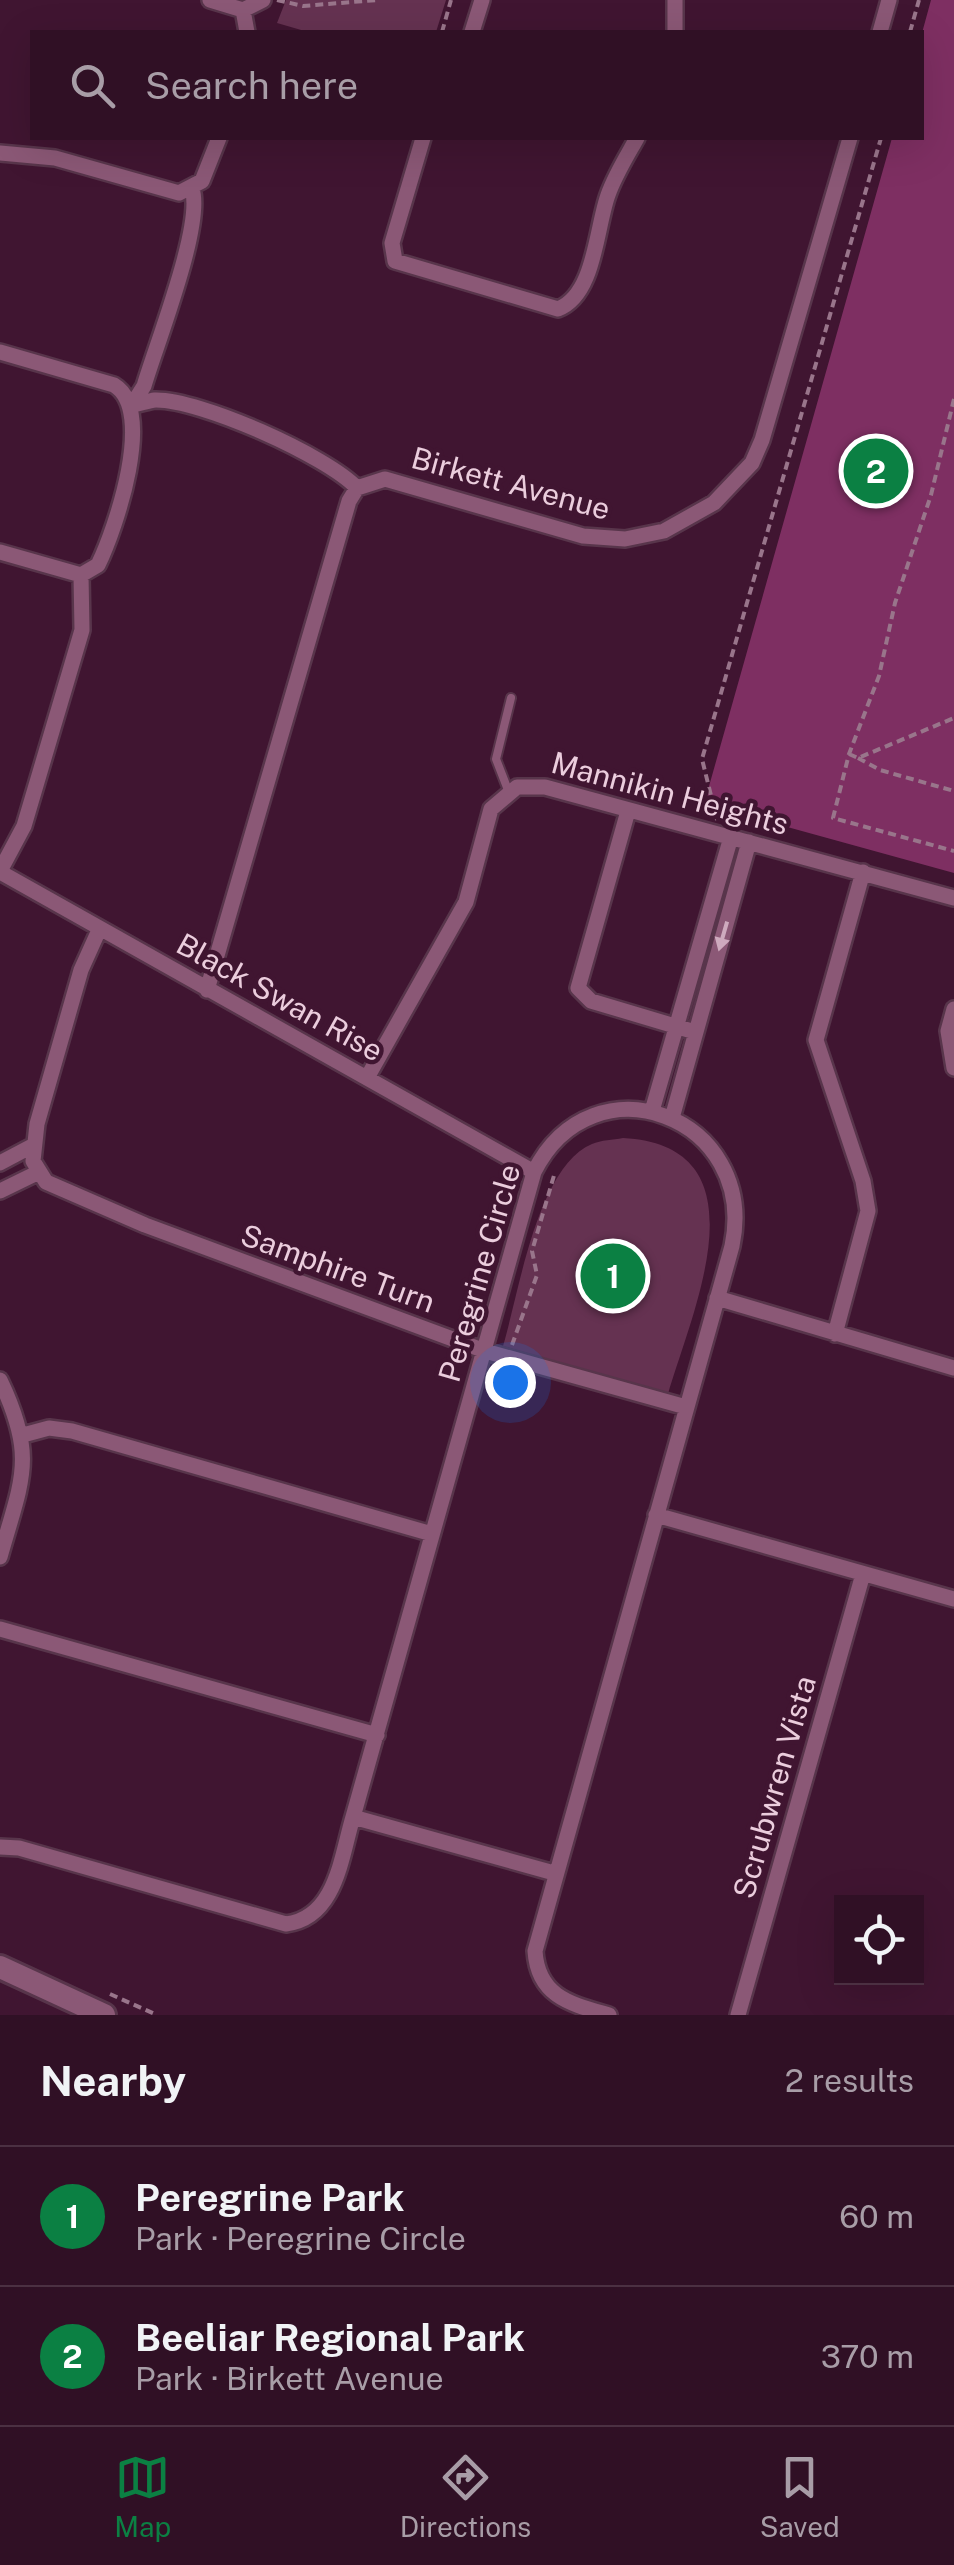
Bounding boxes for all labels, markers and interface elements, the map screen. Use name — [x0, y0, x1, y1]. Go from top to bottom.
search box — [30, 30, 924, 140]
icon: search — [65, 58, 120, 113]
text: Search here — [145, 63, 358, 108]
pin: 2 — [844, 434, 908, 508]
street label: Birkett Avenue — [408, 439, 614, 527]
street label: Mannikin Heights — [548, 744, 792, 842]
one-way arrow — [714, 921, 730, 952]
street label: Black Swan Rise — [171, 925, 389, 1069]
street label: Peregrine Circle — [431, 1160, 527, 1386]
street label: Samphire Turn — [236, 1216, 440, 1320]
pin: 1 — [580, 1238, 646, 1314]
your location — [485, 1357, 536, 1408]
street label: Scrubwren Vista — [725, 1672, 823, 1902]
map controls — [834, 1895, 924, 1985]
button: locate — [834, 1895, 924, 1985]
text: Nearby — [40, 2056, 186, 2105]
text: 2 results — [785, 2062, 914, 2099]
text: Peregrine Park — [135, 2175, 404, 2220]
text: 1 — [66, 2198, 79, 2235]
text: 60 m — [839, 2198, 914, 2235]
text: Park · Peregrine Circle — [135, 2220, 466, 2257]
text: Beeliar Regional Park — [135, 2315, 525, 2360]
text: 2 — [62, 2338, 83, 2375]
text: 370 m — [821, 2338, 914, 2375]
text: Park · Birkett Avenue — [135, 2360, 444, 2397]
tab: Map — [114, 2450, 171, 2543]
tab: Directions — [400, 2450, 531, 2543]
tab: Saved — [760, 2450, 840, 2543]

